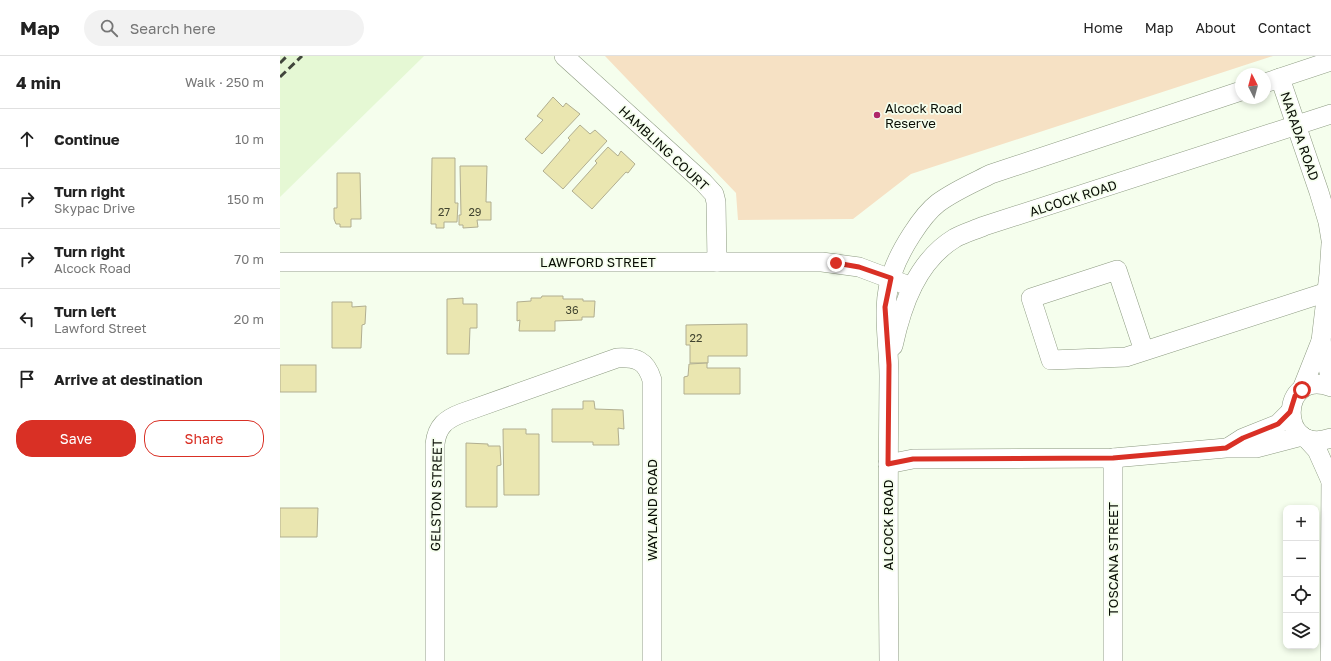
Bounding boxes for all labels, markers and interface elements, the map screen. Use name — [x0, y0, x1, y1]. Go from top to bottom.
search box — [84, 10, 364, 46]
text: Map — [20, 16, 60, 39]
icon: search — [98, 17, 120, 39]
text: Search here — [130, 19, 216, 37]
text: Home — [1083, 19, 1123, 36]
text: Map — [1145, 19, 1173, 36]
text: About — [1195, 19, 1236, 36]
text: Contact — [1258, 19, 1311, 36]
north arrow — [1235, 68, 1271, 104]
text: 4 min — [16, 72, 61, 93]
text: Walk · 250 m — [185, 74, 264, 90]
street label: NARADA ROAD — [1277, 89, 1323, 183]
place label: Alcock Road Reserve — [885, 100, 962, 131]
street label: HAMBLING COURT — [616, 102, 712, 194]
marker: Alcock Road Reserve — [872, 110, 882, 120]
icon: ahead — [16, 128, 38, 150]
text: Continue — [54, 130, 120, 148]
text: 10 m — [235, 131, 264, 147]
street label: ALCOCK ROAD — [1027, 176, 1119, 220]
text: Turn right — [54, 182, 125, 200]
icon: right — [16, 188, 38, 210]
text: 150 m — [227, 191, 264, 207]
text: Skypac Drive — [54, 200, 135, 216]
house number: 27 — [438, 205, 450, 218]
house number: 29 — [468, 205, 482, 218]
text: Turn right — [54, 242, 125, 260]
icon: right — [16, 248, 38, 270]
text: 70 m — [234, 251, 264, 267]
street label: LAWFORD STREET — [540, 254, 656, 270]
route end — [827, 254, 845, 272]
text: Alcock Road — [54, 260, 131, 276]
text: Turn left — [54, 302, 116, 320]
house number: 36 — [565, 303, 579, 316]
icon: left — [16, 308, 38, 330]
text: 20 m — [234, 311, 264, 327]
text: Lawford Street — [54, 320, 147, 336]
house number: 22 — [690, 331, 702, 344]
icon: arrive — [16, 368, 38, 390]
text: Arrive at destination — [54, 370, 203, 388]
route start — [1293, 381, 1311, 399]
button: Save — [16, 420, 136, 457]
button: Share — [144, 420, 264, 457]
street label: GELSTON STREET — [427, 439, 445, 551]
street label: WAYLAND ROAD — [644, 459, 660, 561]
street label: ALCOCK ROAD — [880, 479, 896, 571]
street label: TOSCANA STREET — [1105, 502, 1121, 616]
map controls — [1283, 505, 1319, 649]
button: + — [1283, 505, 1319, 541]
button: − — [1283, 541, 1319, 577]
button: locate — [1283, 577, 1319, 613]
button: layers — [1283, 613, 1319, 649]

